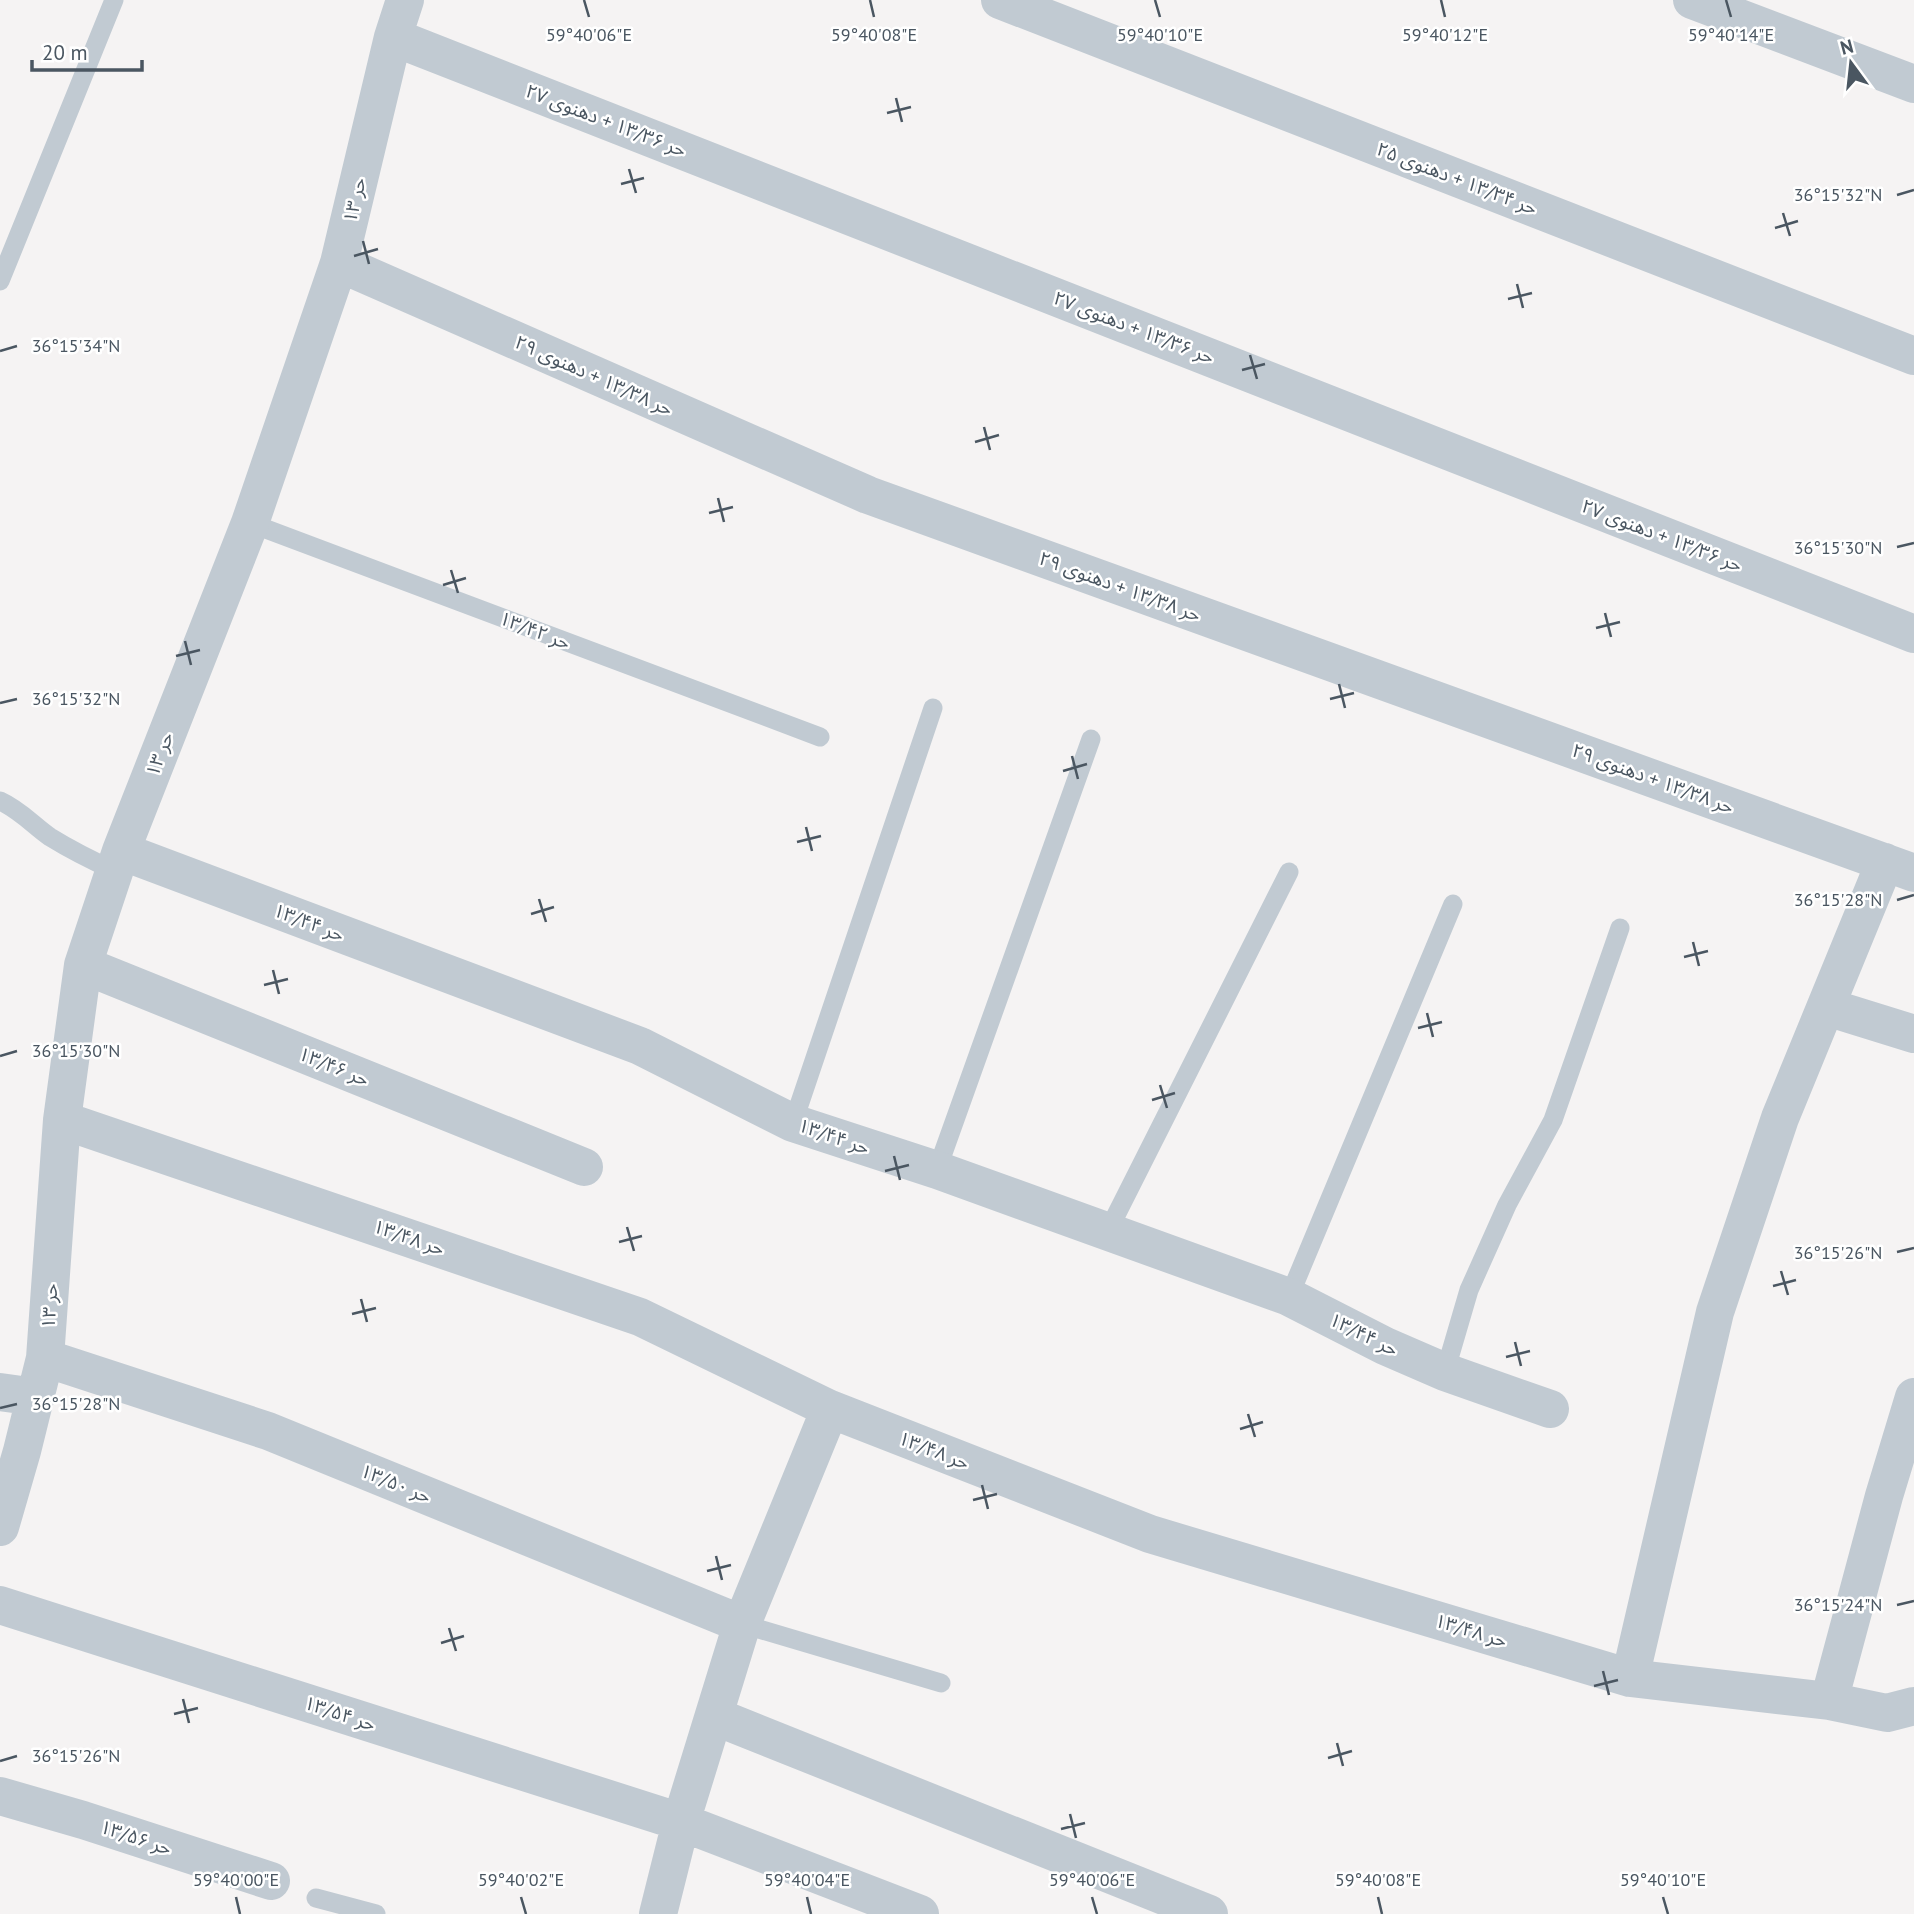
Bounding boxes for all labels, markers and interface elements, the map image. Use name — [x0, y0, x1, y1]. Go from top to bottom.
text: 59°40'06"E — [546, 23, 632, 46]
text: 59°40'08"E — [831, 23, 917, 46]
text: 59°40'10"E — [1117, 23, 1203, 46]
text: 59°40'12"E — [1402, 23, 1488, 46]
text: 59°40'14"E — [1688, 23, 1774, 46]
scale bar — [32, 28, 142, 72]
north arrow — [1816, 28, 1886, 98]
text: N — [1837, 33, 1856, 60]
text: 20 m — [42, 39, 88, 66]
street label: حر ۱۳/۳۶ + دهنوی ۲۷ — [522, 78, 690, 162]
street label: حر ۱۳/۳۴ + دهنوی ۲۵ — [1373, 136, 1541, 220]
street label: حر ۱۳ — [337, 175, 371, 225]
text: 36°15'32"N — [1794, 183, 1882, 206]
street label: حر ۱۳/۳۶ + دهنوی ۲۷ — [1050, 285, 1218, 369]
street label: حر ۱۳/۳۸ + دهنوی ۲۹ — [511, 329, 677, 421]
text: 36°15'34"N — [32, 334, 120, 357]
street label: حر ۱۳/۳۶ + دهنوی ۲۷ — [1578, 493, 1746, 577]
text: 36°15'30"N — [1794, 536, 1882, 559]
street label: حر ۱۳/۳۸ + دهنوی ۲۹ — [1036, 546, 1204, 626]
street label: حر ۱۳/۴۲ — [496, 606, 574, 654]
text: 36°15'32"N — [32, 687, 120, 710]
street label: حر ۱۳ — [140, 728, 178, 780]
street label: حر ۱۳/۳۸ + دهنوی ۲۹ — [1569, 738, 1737, 818]
text: 36°15'28"N — [1794, 888, 1882, 911]
street label: حر ۱۳/۴۴ — [270, 898, 348, 946]
text: 36°15'30"N — [32, 1039, 120, 1062]
street label: حر ۱۳/۴۶ — [295, 1041, 373, 1091]
street label: حر ۱۳/۴۴ — [795, 1113, 873, 1159]
street label: حر ۱۳/۴۸ — [370, 1214, 448, 1260]
text: 36°15'26"N — [1794, 1241, 1882, 1264]
street label: حر ۱۳ — [35, 1282, 63, 1330]
street label: حر ۱۳/۴۴ — [1325, 1307, 1403, 1361]
text: 36°15'28"N — [32, 1392, 120, 1415]
street label: حر ۱۳/۴۸ — [895, 1426, 973, 1474]
street label: حر ۱۳/۵۰ — [357, 1458, 435, 1508]
text: 36°15'24"N — [1794, 1593, 1882, 1616]
street label: حر ۱۳/۴۸ — [1432, 1608, 1510, 1652]
street label: حر ۱۳/۵۴ — [301, 1690, 379, 1736]
text: 36°15'26"N — [32, 1744, 120, 1767]
street label: حر ۱۳/۵۶ — [97, 1814, 175, 1860]
text: 59°40'00"E — [193, 1868, 279, 1891]
text: 59°40'02"E — [478, 1868, 564, 1891]
text: 59°40'04"E — [764, 1868, 850, 1891]
text: 59°40'06"E — [1049, 1868, 1135, 1891]
text: 59°40'08"E — [1335, 1868, 1421, 1891]
text: 59°40'10"E — [1620, 1868, 1706, 1891]

